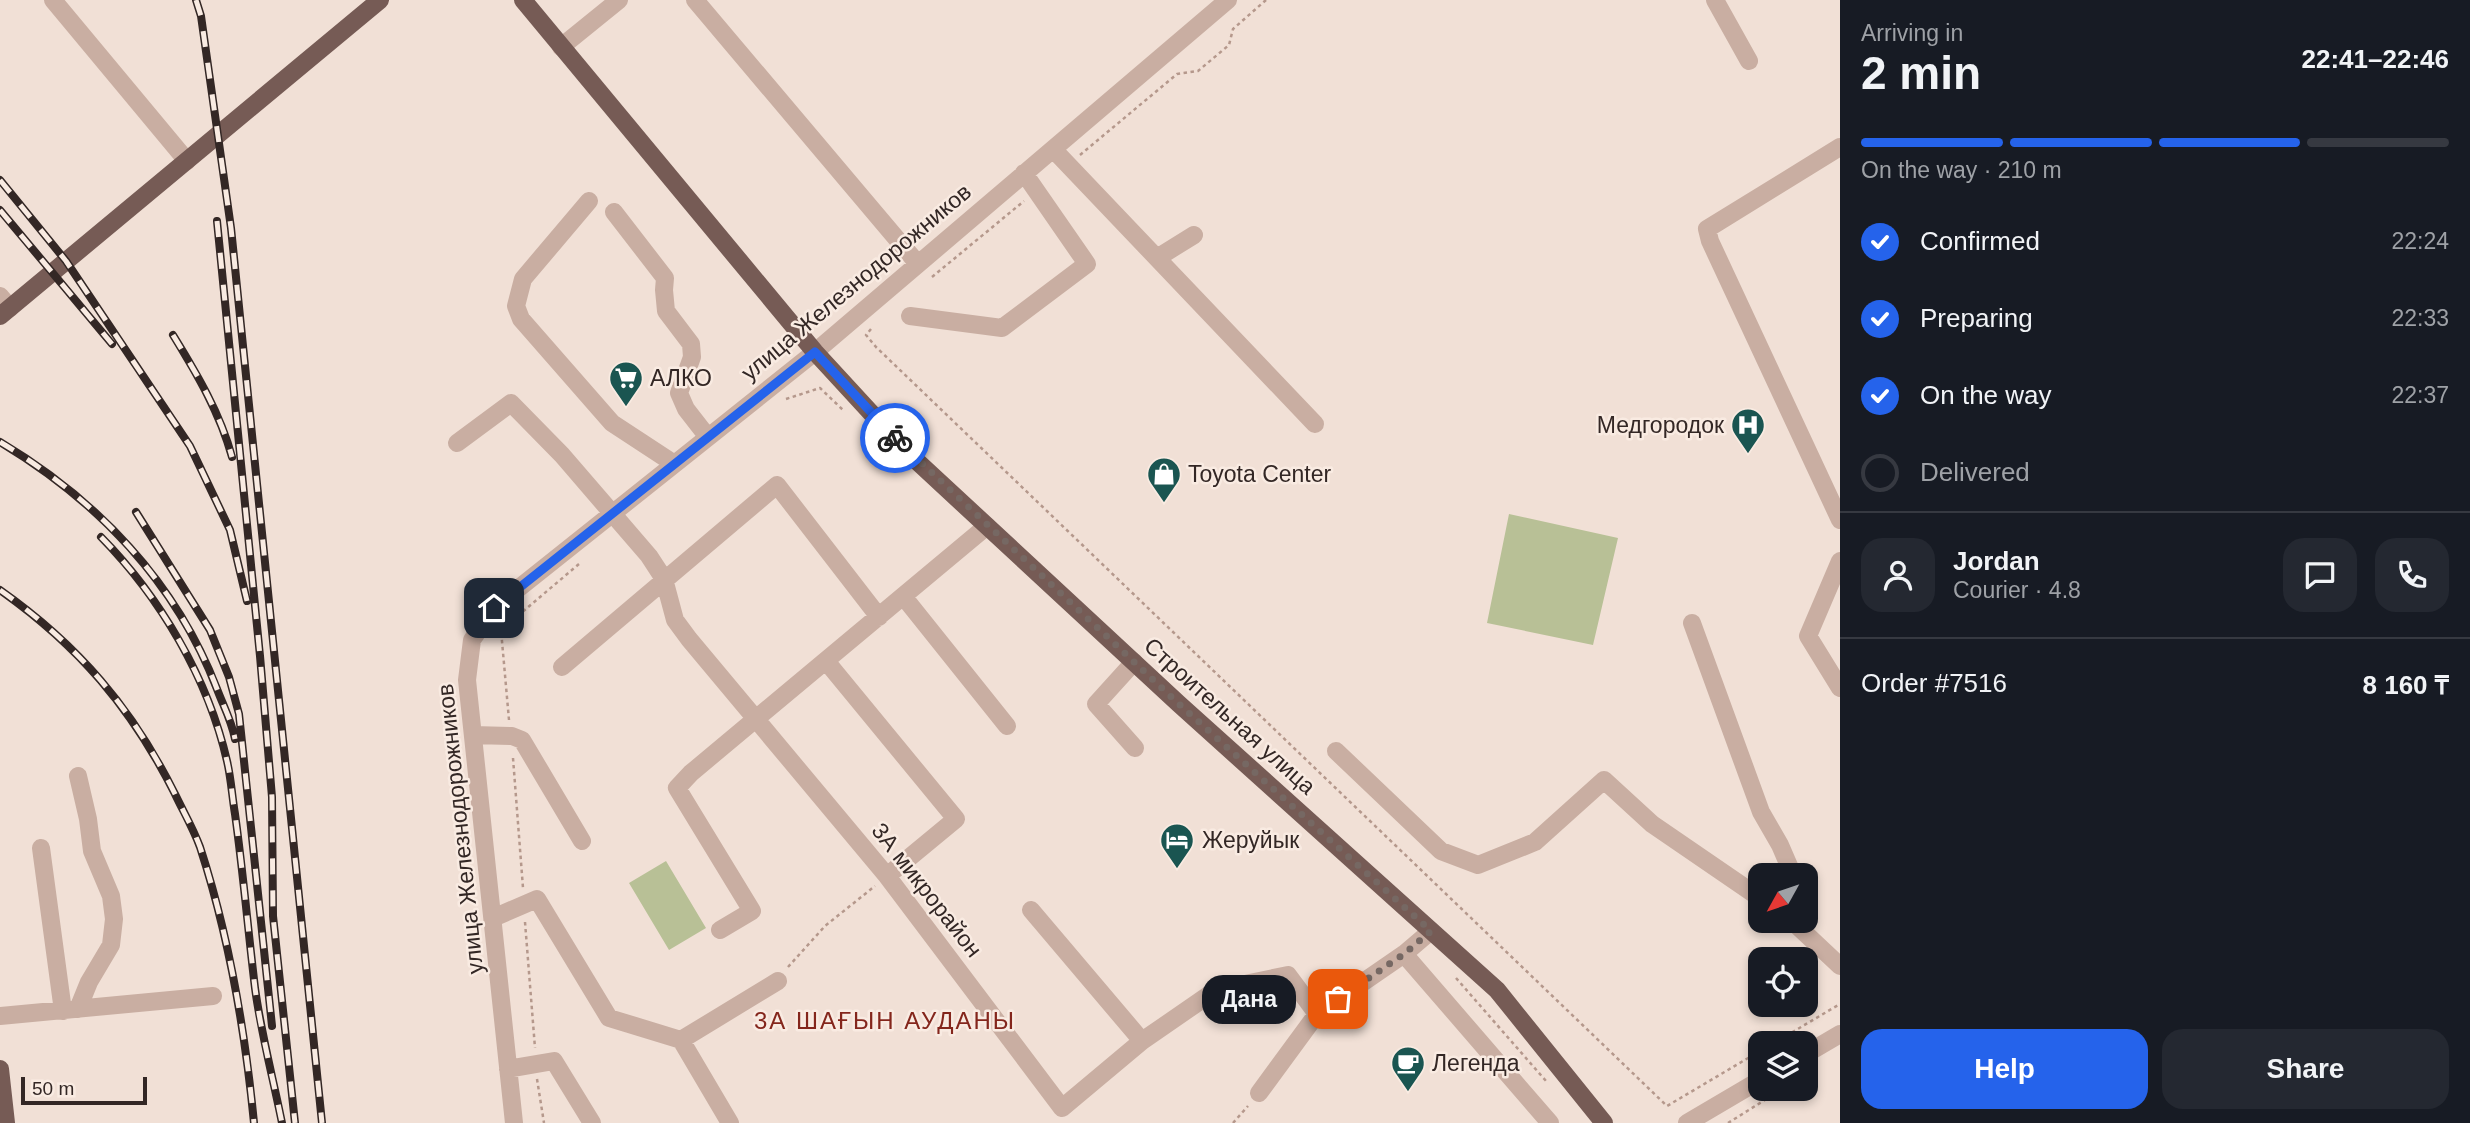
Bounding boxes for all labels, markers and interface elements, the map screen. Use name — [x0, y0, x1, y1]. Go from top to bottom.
text: Arriving in — [1861, 20, 1963, 46]
text: 22:41–22:46 — [2302, 44, 2449, 74]
text: 2 min — [1861, 47, 1981, 99]
text: On the way · 210 m — [1861, 157, 2062, 183]
street label: улица Железнодорожников — [736, 178, 976, 386]
icon: check — [1861, 223, 1899, 261]
text: Confirmed — [1920, 226, 2040, 256]
text: 22:24 — [2391, 228, 2449, 254]
icon: check — [1861, 300, 1899, 338]
text: Preparing — [1920, 303, 2033, 333]
text: 22:33 — [2391, 305, 2449, 331]
supermarket icon: АЛКО — [607, 359, 645, 408]
place label: АЛКО — [650, 365, 712, 391]
icon: check — [1861, 377, 1899, 415]
text: On the way — [1920, 380, 2052, 410]
text: 22:37 — [2391, 382, 2449, 408]
courier — [860, 403, 930, 473]
hospital icon: Медгородок — [1729, 406, 1767, 455]
place label: Медгородок — [1597, 412, 1725, 438]
icon: bike — [876, 419, 914, 457]
shop icon: Toyota Center — [1145, 455, 1183, 504]
text: Delivered — [1920, 457, 2030, 487]
place label: Toyota Center — [1188, 461, 1332, 487]
button: person — [1861, 538, 1935, 612]
button: chat — [2283, 538, 2357, 612]
button: phone — [2375, 538, 2449, 612]
text: Jordan — [1953, 546, 2040, 576]
text: Courier · 4.8 — [1953, 577, 2081, 603]
pin — [464, 578, 524, 638]
icon: home — [475, 589, 513, 627]
street label: Строительная улица — [1139, 632, 1321, 800]
text: Order #7516 — [1861, 668, 2007, 698]
text: 8 160 ₸ — [2363, 670, 2449, 700]
street label: улица Железнодорожников — [432, 683, 488, 975]
street label: 3А микрорайон — [867, 818, 987, 962]
hotel icon: Жеруйык — [1158, 821, 1196, 870]
place label: Жеруйык — [1202, 827, 1300, 853]
north arrow — [1748, 863, 1818, 933]
map controls — [1748, 863, 1818, 1101]
button: locate — [1748, 947, 1818, 1017]
pin — [1308, 969, 1368, 1029]
callout: Дана — [1202, 974, 1296, 1024]
icon: bag — [1319, 980, 1357, 1018]
text: Дана — [1221, 986, 1277, 1012]
district label: 3А ШАҒЫН АУДАНЫ — [754, 1007, 1016, 1034]
button: Help — [1861, 1029, 2148, 1109]
button: Share — [2162, 1029, 2449, 1109]
button: layers — [1748, 1031, 1818, 1101]
cafe icon: Легенда — [1389, 1044, 1427, 1093]
place label: Легенда — [1432, 1050, 1520, 1076]
scale bar — [21, 1074, 147, 1106]
text: 50 m — [32, 1078, 74, 1099]

